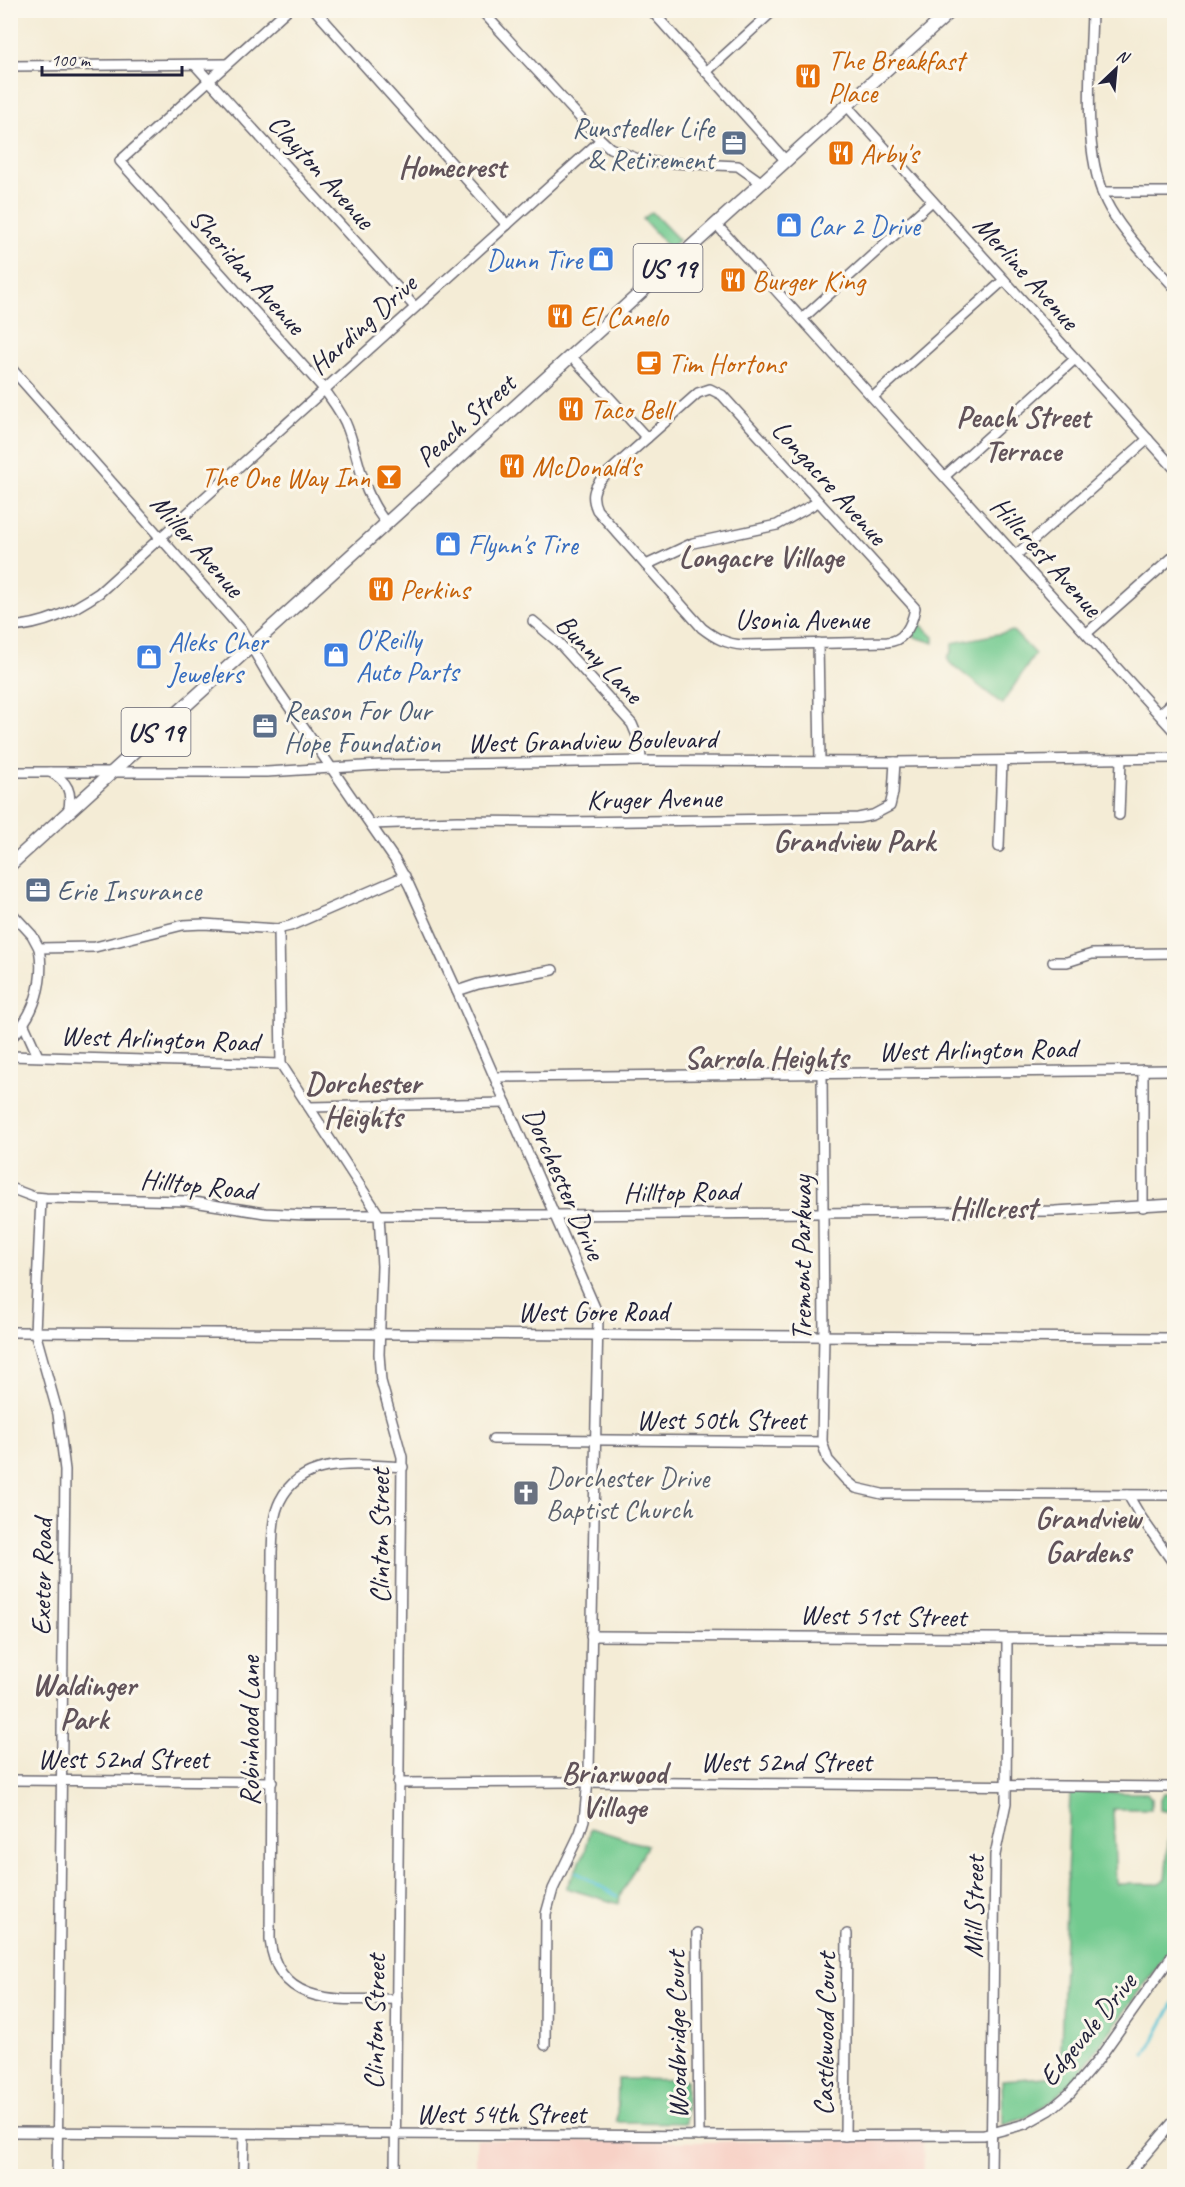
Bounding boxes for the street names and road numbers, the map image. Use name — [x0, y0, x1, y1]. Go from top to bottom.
street label: Clayton Avenue — [261, 107, 384, 238]
street label: Sheridan Avenue — [182, 201, 315, 343]
street label: Merline Avenue — [966, 208, 1088, 338]
road number: US 19 — [634, 244, 702, 292]
street label: Harding Drive — [301, 265, 425, 382]
street label: Peach Street — [408, 365, 525, 474]
street label: Longacre Avenue — [764, 412, 896, 554]
street label: Miller Avenue — [143, 487, 253, 606]
street label: Hillcrest Avenue — [983, 489, 1111, 625]
street label: Usonia Avenue — [735, 602, 871, 637]
street label: Bunny Lane — [548, 606, 652, 712]
road number: US 19 — [122, 708, 190, 756]
street label: West Grandview Boulevard — [467, 721, 721, 760]
street label: Kruger Avenue — [586, 780, 724, 817]
street label: West Arlington Road — [60, 1018, 264, 1060]
street label: West Arlington Road — [879, 1030, 1081, 1069]
street label: Dorchester Drive — [515, 1102, 614, 1267]
street label: Hilltop Road — [139, 1161, 261, 1208]
street label: Hilltop Road — [623, 1173, 743, 1210]
street label: Tremont Parkway — [784, 1173, 819, 1341]
street label: West Gore Road — [518, 1294, 672, 1329]
street label: West 50th Street — [636, 1402, 808, 1437]
street label: Clinton Street — [362, 1466, 397, 1603]
street label: Exeter Road — [23, 1514, 60, 1636]
street label: West 51st Street — [800, 1597, 969, 1634]
street label: Robinhood Lane — [232, 1654, 267, 1806]
street label: West 52nd Street — [37, 1741, 211, 1776]
street label: West 52nd Street — [700, 1744, 874, 1779]
street label: Mill Street — [955, 1853, 992, 1958]
street label: Woodbridge Court — [657, 1948, 695, 2119]
street label: Castlewood Court — [806, 1950, 843, 2116]
street label: Clinton Street — [356, 1952, 393, 2090]
street label: Edgevale Drive — [1031, 1964, 1145, 2093]
street label: West 54th Street — [416, 2096, 588, 2131]

